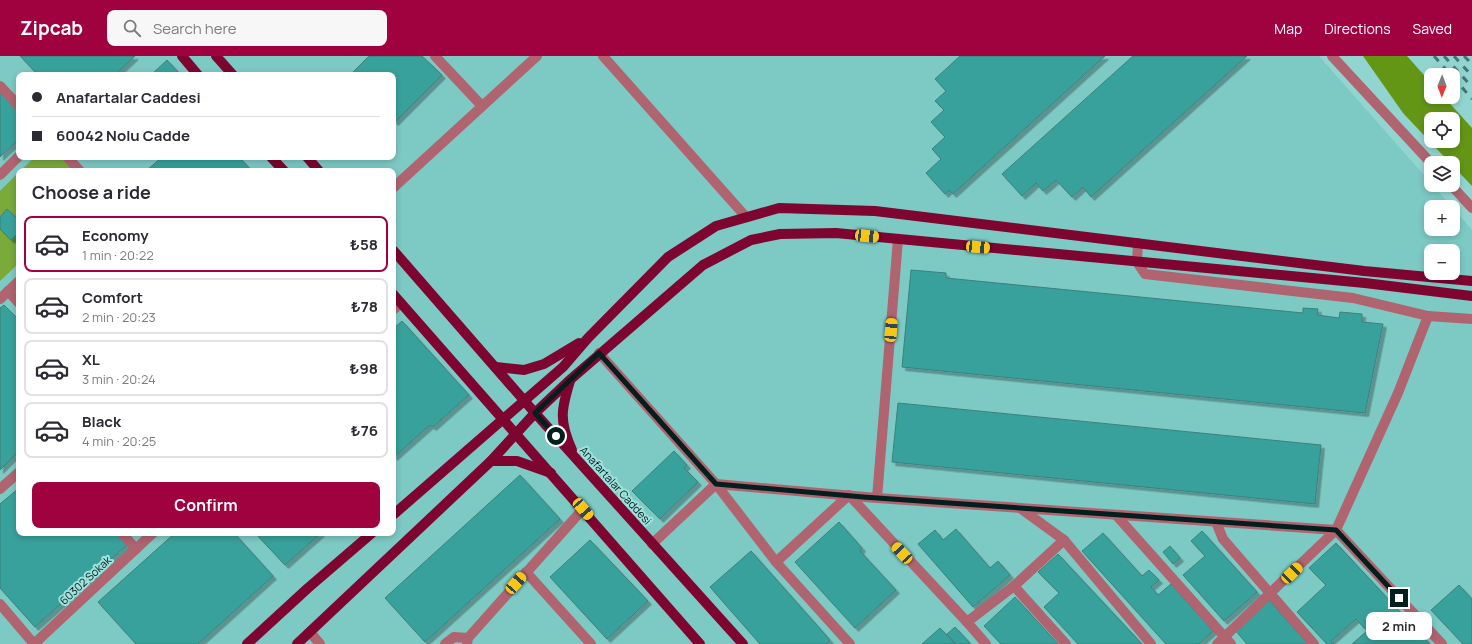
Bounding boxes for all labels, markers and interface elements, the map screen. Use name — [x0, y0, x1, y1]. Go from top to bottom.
search box — [107, 10, 387, 46]
text: Zipcab — [20, 15, 83, 41]
icon: search — [121, 17, 143, 39]
text: Search here — [153, 18, 236, 39]
text: Map — [1274, 19, 1302, 38]
text: Directions — [1324, 19, 1391, 38]
text: Saved — [1413, 19, 1452, 38]
north arrow — [1424, 68, 1460, 104]
map controls — [1424, 68, 1460, 280]
text: Anafartalar Caddesi — [56, 87, 201, 108]
button: locate — [1424, 112, 1460, 148]
text: 60042 Nolu Cadde — [56, 125, 190, 146]
button: layers — [1424, 156, 1460, 192]
text: Choose a ride — [32, 180, 151, 204]
button: + — [1424, 200, 1460, 236]
text: Economy — [82, 225, 149, 246]
icon: car — [34, 226, 70, 262]
car — [854, 229, 880, 243]
text: ₺58 — [350, 234, 378, 255]
car — [966, 240, 990, 254]
button: − — [1424, 244, 1460, 280]
text: 1 min · 20:22 — [82, 246, 154, 264]
text: Comfort — [82, 287, 143, 308]
icon: car — [34, 288, 70, 324]
text: ₺78 — [351, 296, 378, 317]
text: 2 min · 20:23 — [82, 308, 156, 326]
car — [884, 318, 898, 342]
text: XL — [82, 349, 100, 370]
icon: car — [34, 350, 70, 386]
text: ₺98 — [350, 358, 378, 379]
text: 3 min · 20:24 — [82, 370, 156, 388]
text: Black — [82, 411, 121, 432]
icon: car — [34, 412, 70, 448]
text: ₺76 — [351, 420, 378, 441]
route start — [547, 427, 565, 445]
text: 4 min · 20:25 — [82, 432, 156, 450]
street label: Anafartalar Caddesi — [577, 443, 655, 527]
button: Confirm — [32, 482, 380, 528]
car — [571, 496, 595, 522]
car — [889, 540, 915, 566]
street label: 60302 Sokak — [56, 552, 114, 608]
car — [1279, 560, 1305, 586]
car — [504, 570, 528, 596]
route end — [1390, 589, 1408, 607]
callout: 2 min — [1366, 612, 1432, 640]
text: 2 min — [1382, 617, 1416, 635]

